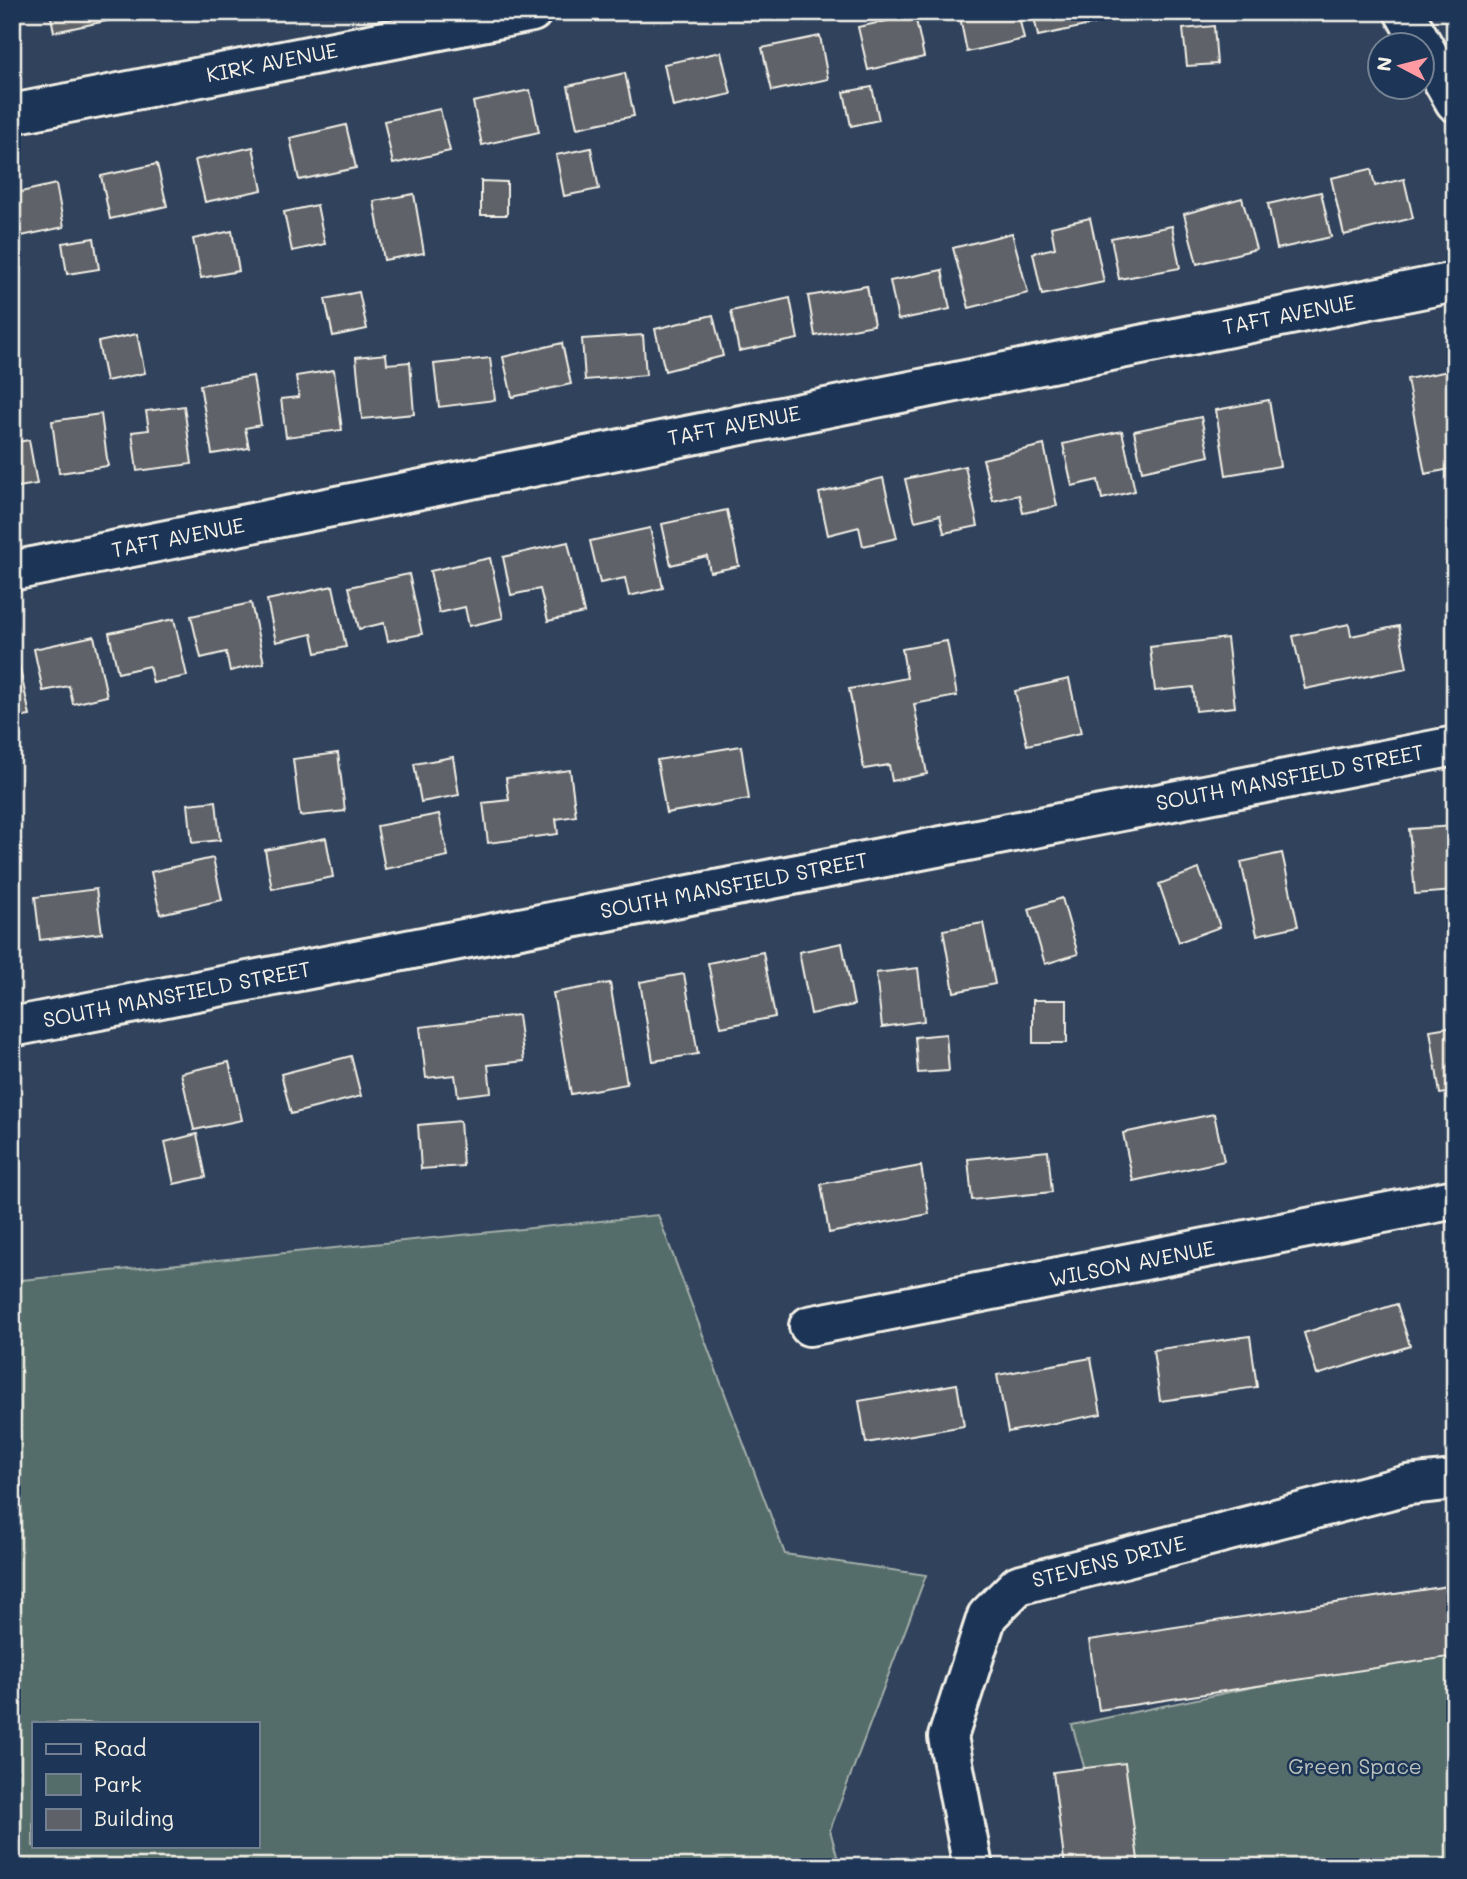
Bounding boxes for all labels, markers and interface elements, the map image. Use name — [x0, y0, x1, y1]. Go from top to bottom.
north arrow — [1366, 32, 1436, 102]
street label: KIRK AVENUE — [204, 36, 340, 88]
text: N — [1370, 55, 1397, 73]
street label: TAFT AVENUE — [1220, 287, 1357, 340]
street label: TAFT AVENUE — [665, 398, 802, 451]
street label: TAFT AVENUE — [109, 510, 246, 563]
street label: SOUTH MANSFIELD STREET — [1153, 737, 1426, 816]
street label: SOUTH MANSFIELD STREET — [597, 845, 870, 924]
street label: SOUTH MANSFIELD STREET — [40, 954, 313, 1033]
street label: WILSON AVENUE — [1047, 1233, 1217, 1292]
street label: STEVENS DRIVE — [1029, 1528, 1188, 1593]
legend — [32, 1722, 259, 1848]
text: Road — [94, 1734, 146, 1761]
park label: Green Space — [1288, 1752, 1422, 1779]
text: Park — [94, 1770, 142, 1797]
text: Building — [94, 1804, 174, 1831]

